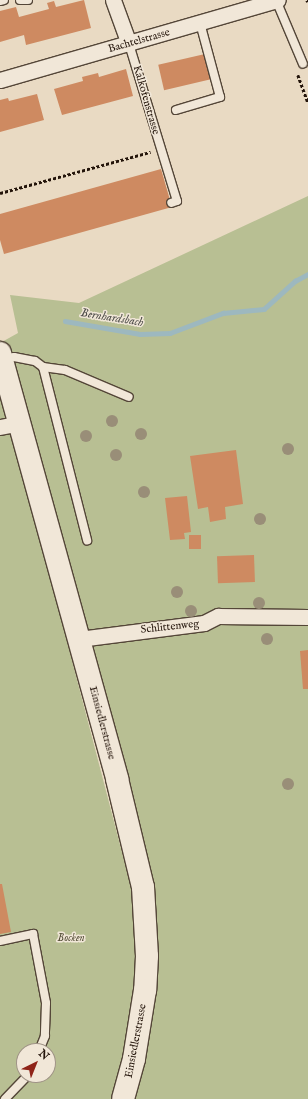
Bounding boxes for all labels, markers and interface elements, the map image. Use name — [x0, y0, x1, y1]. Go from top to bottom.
street label: Bachtelstrasse — [107, 26, 171, 56]
street label: Kalkofenstrasse — [130, 64, 162, 136]
water label: Bernhardsbach — [80, 306, 144, 330]
street label: Schlittenweg — [140, 617, 200, 637]
street label: Einsiedlerstrasse — [86, 685, 118, 761]
park label: Bocken — [57, 931, 85, 945]
street label: Einsiedlerstrasse — [122, 1003, 150, 1079]
north arrow — [16, 1043, 56, 1083]
text: N — [35, 1047, 52, 1063]

